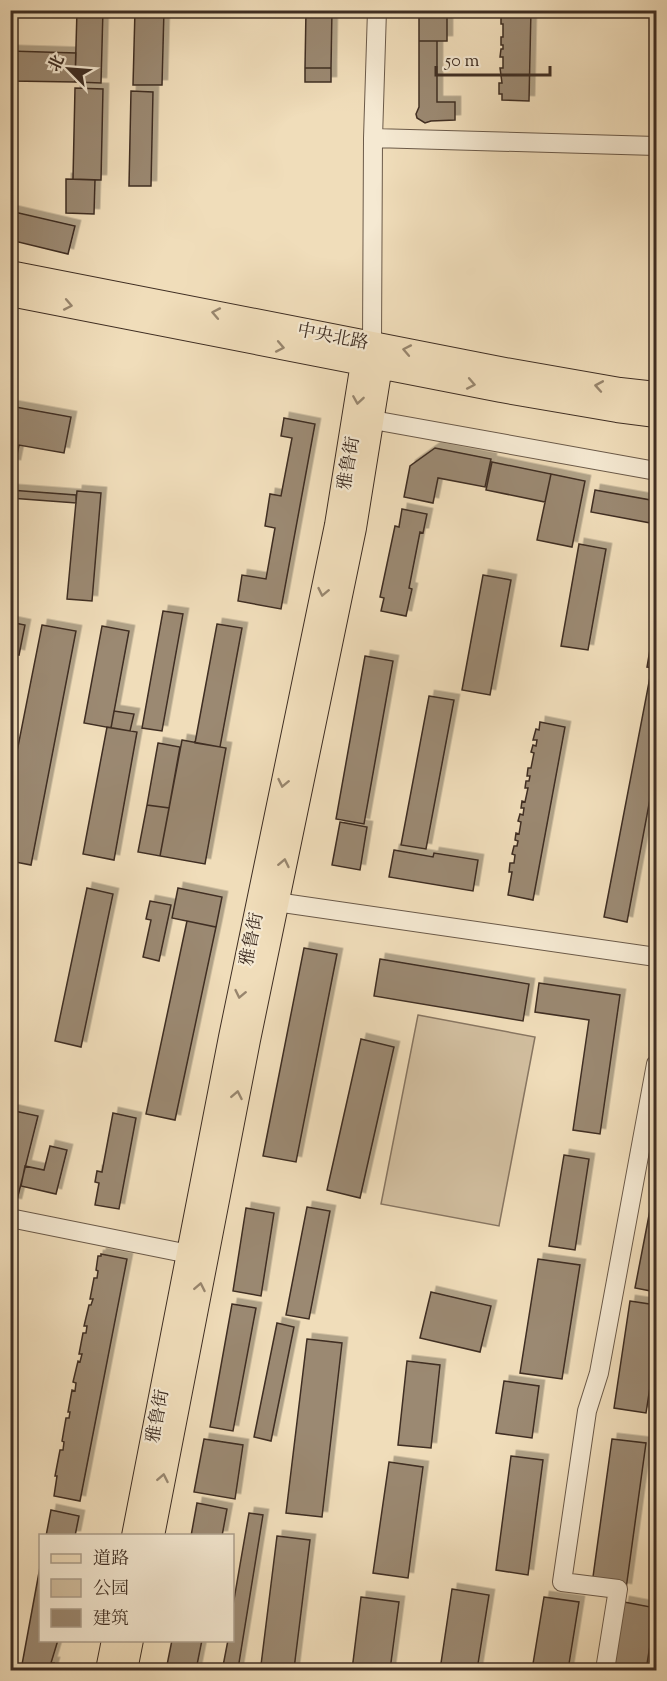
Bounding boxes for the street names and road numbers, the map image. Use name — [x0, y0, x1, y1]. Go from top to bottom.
street label: 中央北路 — [295, 318, 370, 358]
street label: 雅鲁街 — [332, 435, 367, 492]
street label: 雅鲁街 — [235, 910, 271, 969]
street label: 雅鲁街 — [141, 1387, 177, 1445]

